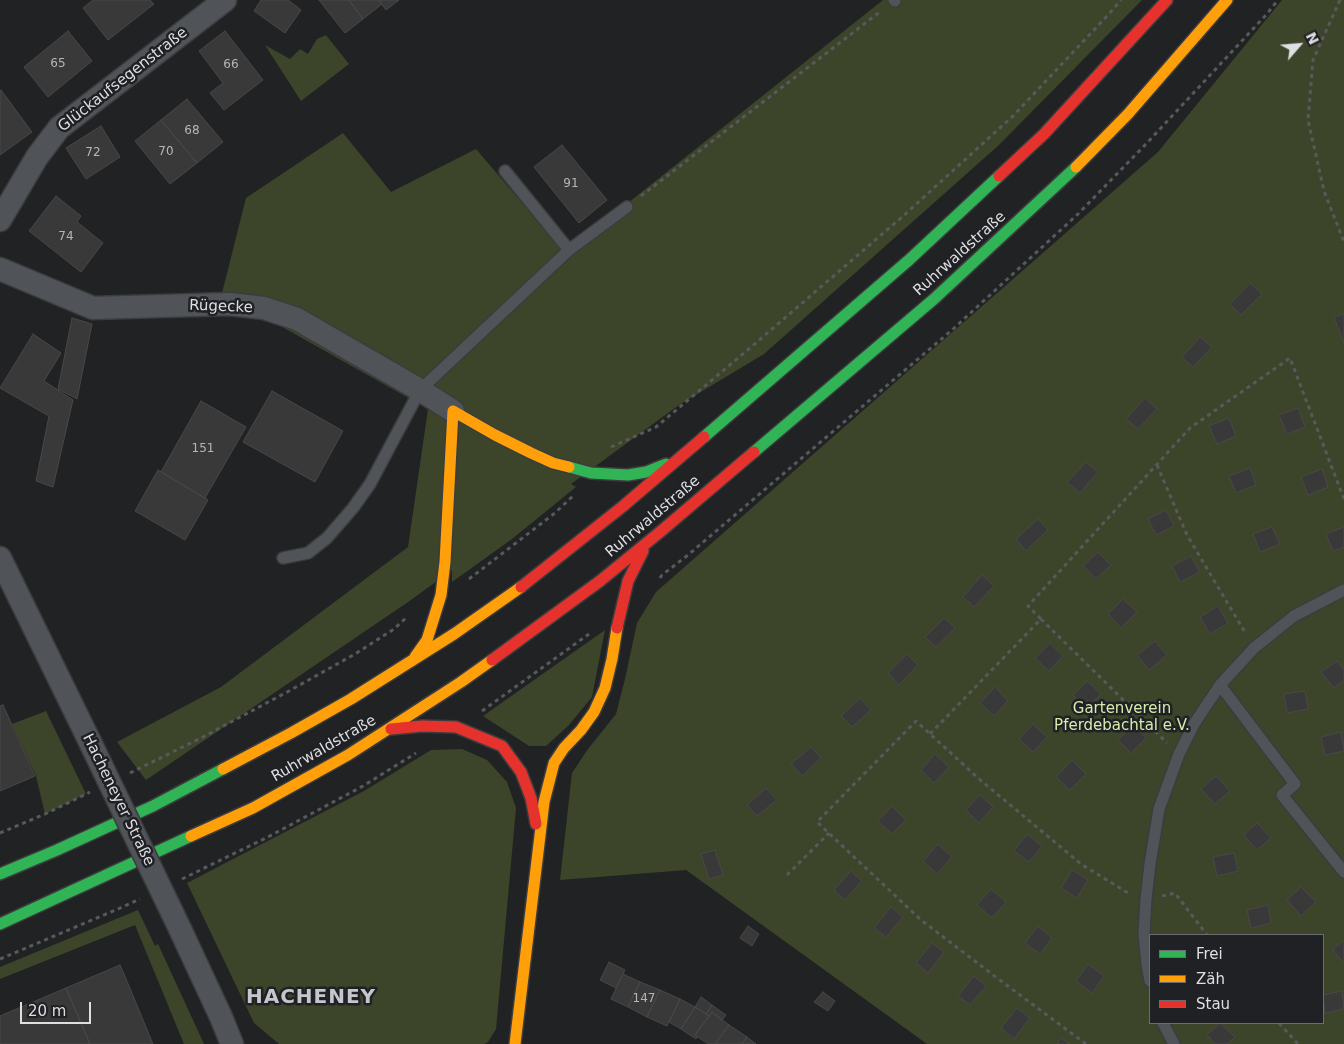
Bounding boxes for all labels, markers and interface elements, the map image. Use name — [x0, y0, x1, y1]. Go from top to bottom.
north arrow — [1274, 20, 1324, 70]
street label: Glückaufsegenstraße — [55, 24, 191, 136]
text: N — [1303, 29, 1322, 47]
house number: 65 — [50, 57, 66, 71]
house number: 66 — [223, 58, 239, 72]
house number: 68 — [184, 124, 200, 138]
house number: 70 — [158, 145, 174, 159]
house number: 72 — [85, 146, 101, 160]
house number: 91 — [563, 177, 579, 191]
street label: Ruhrwaldstraße — [910, 208, 1010, 300]
house number: 74 — [58, 230, 74, 244]
street label: Rügecke — [189, 297, 253, 317]
house number: 151 — [192, 442, 214, 456]
street label: Ruhrwaldstraße — [602, 472, 704, 562]
park label: Gartenverein Pferdebachtal e.V. — [1054, 700, 1190, 735]
street label: Ruhrwaldstraße — [268, 712, 380, 786]
street label: Hacheneyer Straße — [78, 731, 158, 869]
legend — [1149, 934, 1324, 1024]
text: Frei — [1196, 945, 1223, 963]
text: Zäh — [1196, 970, 1225, 988]
district label: HACHENEY — [245, 986, 377, 1010]
scale bar — [22, 992, 94, 1024]
house number: 147 — [633, 992, 655, 1006]
text: Stau — [1196, 995, 1230, 1013]
text: 20 m — [28, 1002, 66, 1020]

